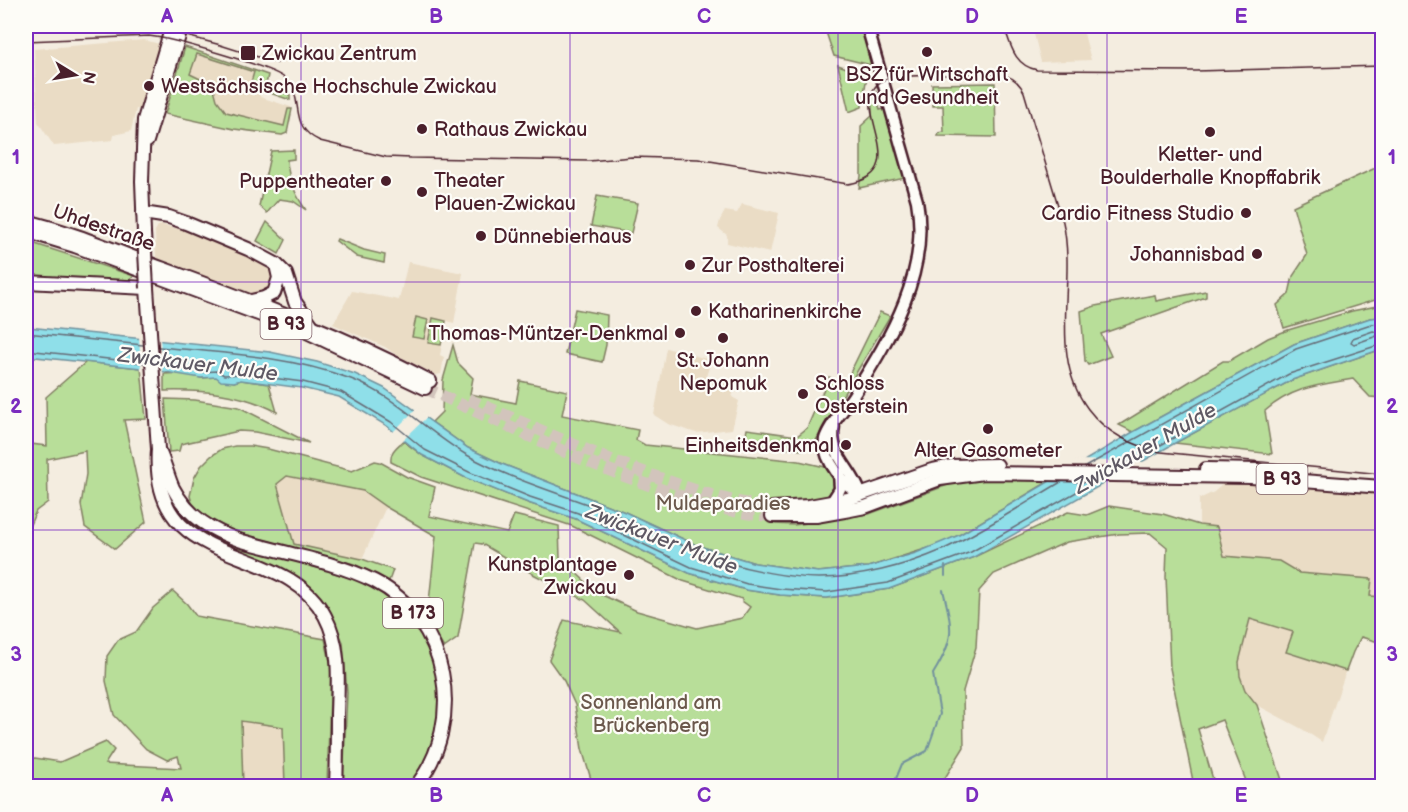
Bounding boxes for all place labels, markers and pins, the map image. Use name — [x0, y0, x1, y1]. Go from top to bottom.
place label: Zwickau Zentrum — [261, 42, 417, 66]
marker: Zwickau Zentrum — [239, 44, 257, 62]
marker: BSZ für Wirtschaft und Gesundheit — [920, 45, 934, 59]
place label: BSZ für Wirtschaft und Gesundheit — [846, 63, 1008, 110]
place label: Westsächsische Hochschule Zwickau — [161, 75, 497, 99]
marker: Westsächsische Hochschule Zwickau — [142, 79, 156, 93]
place label: Rathaus Zwickau — [434, 118, 587, 142]
marker: Rathaus Zwickau — [415, 122, 429, 136]
marker: Kletter- und Boulderhalle Knopffabrik — [1203, 125, 1217, 139]
place label: Kletter- und Boulderhalle Knopffabrik — [1100, 143, 1321, 190]
place label: Theater Plauen-Zwickau — [434, 169, 576, 216]
place label: Puppentheater — [239, 170, 375, 194]
marker: Puppentheater — [379, 174, 393, 188]
marker: Theater Plauen-Zwickau — [415, 185, 429, 199]
place label: Cardio Fitness Studio — [1041, 202, 1234, 226]
marker: Cardio Fitness Studio — [1239, 206, 1253, 220]
place label: Dünnebierhaus — [493, 225, 632, 249]
marker: Dünnebierhaus — [474, 229, 488, 243]
place label: Johannisbad — [1130, 243, 1245, 267]
marker: Johannisbad — [1250, 247, 1264, 261]
place label: Zur Posthalterei — [701, 254, 844, 278]
marker: Zur Posthalterei — [683, 258, 697, 272]
place label: Katharinenkirche — [708, 300, 862, 324]
marker: Katharinenkirche — [689, 304, 703, 318]
place label: Thomas-Müntzer-Denkmal — [428, 322, 668, 346]
marker: Thomas-Müntzer-Denkmal — [673, 326, 687, 340]
marker: St. Johann Nepomuk — [716, 331, 730, 345]
place label: St. Johann Nepomuk — [677, 349, 769, 396]
place label: Schloss Osterstein — [815, 372, 908, 419]
marker: Schloss Osterstein — [796, 387, 810, 401]
marker: Alter Gasometer — [981, 422, 995, 436]
place label: Einheitsdenkmal — [685, 434, 834, 458]
marker: Einheitsdenkmal — [839, 438, 853, 452]
place label: Alter Gasometer — [914, 439, 1062, 463]
place label: Kunstplantage Zwickau — [487, 553, 617, 600]
marker: Kunstplantage Zwickau — [622, 568, 636, 582]

